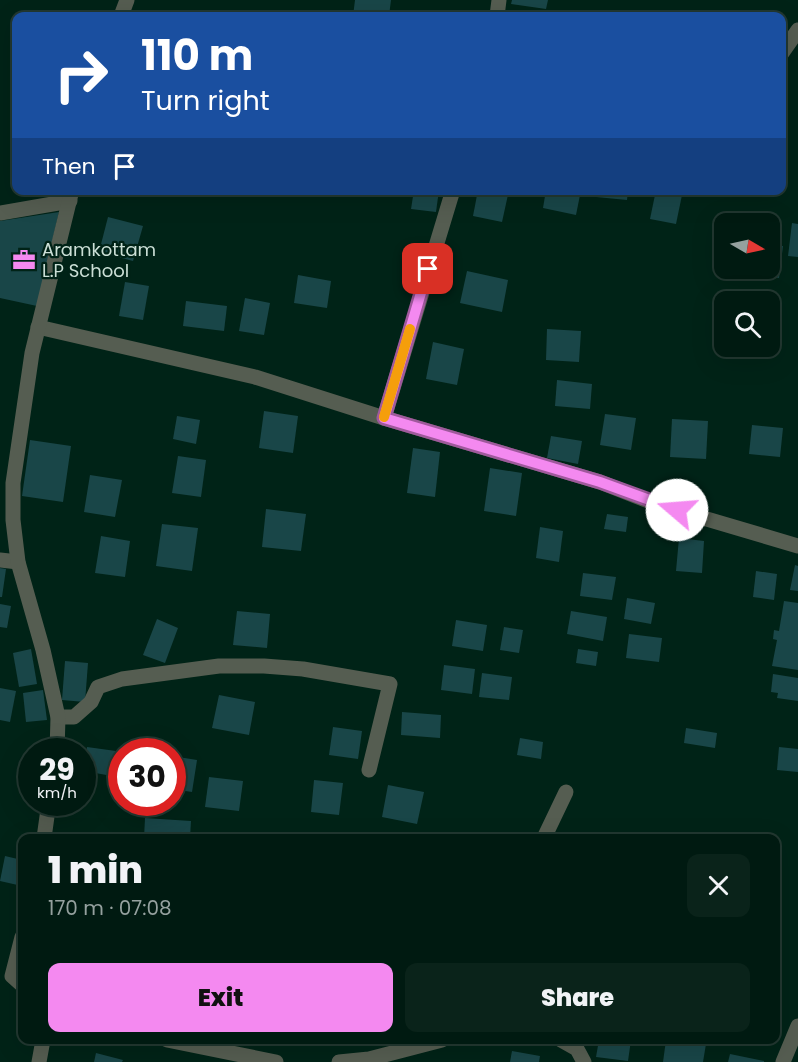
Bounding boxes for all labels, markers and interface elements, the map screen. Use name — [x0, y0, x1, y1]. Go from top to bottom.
text: 110 m — [141, 26, 253, 85]
icon: right — [42, 36, 120, 114]
text: Turn right — [141, 82, 270, 119]
icon: arrive — [108, 150, 141, 183]
text: Then — [42, 151, 96, 182]
north arrow — [714, 213, 780, 279]
map controls — [714, 213, 780, 357]
place label: Aramkottam L.P School — [42, 237, 156, 283]
pin — [402, 243, 453, 294]
office icon: Aramkottam L.P School — [11, 247, 37, 273]
icon: arrive — [411, 252, 444, 285]
button: search — [714, 291, 780, 357]
position arrow — [645, 478, 709, 542]
speed limit sign: 30 — [108, 738, 186, 816]
text: 29 — [39, 748, 75, 791]
text: km/h — [37, 782, 77, 803]
text: 1 min — [48, 845, 143, 896]
button: close — [687, 854, 750, 917]
text: 170 m · 07:08 — [48, 894, 172, 922]
button: Exit — [48, 963, 393, 1032]
button: Share — [405, 963, 750, 1032]

